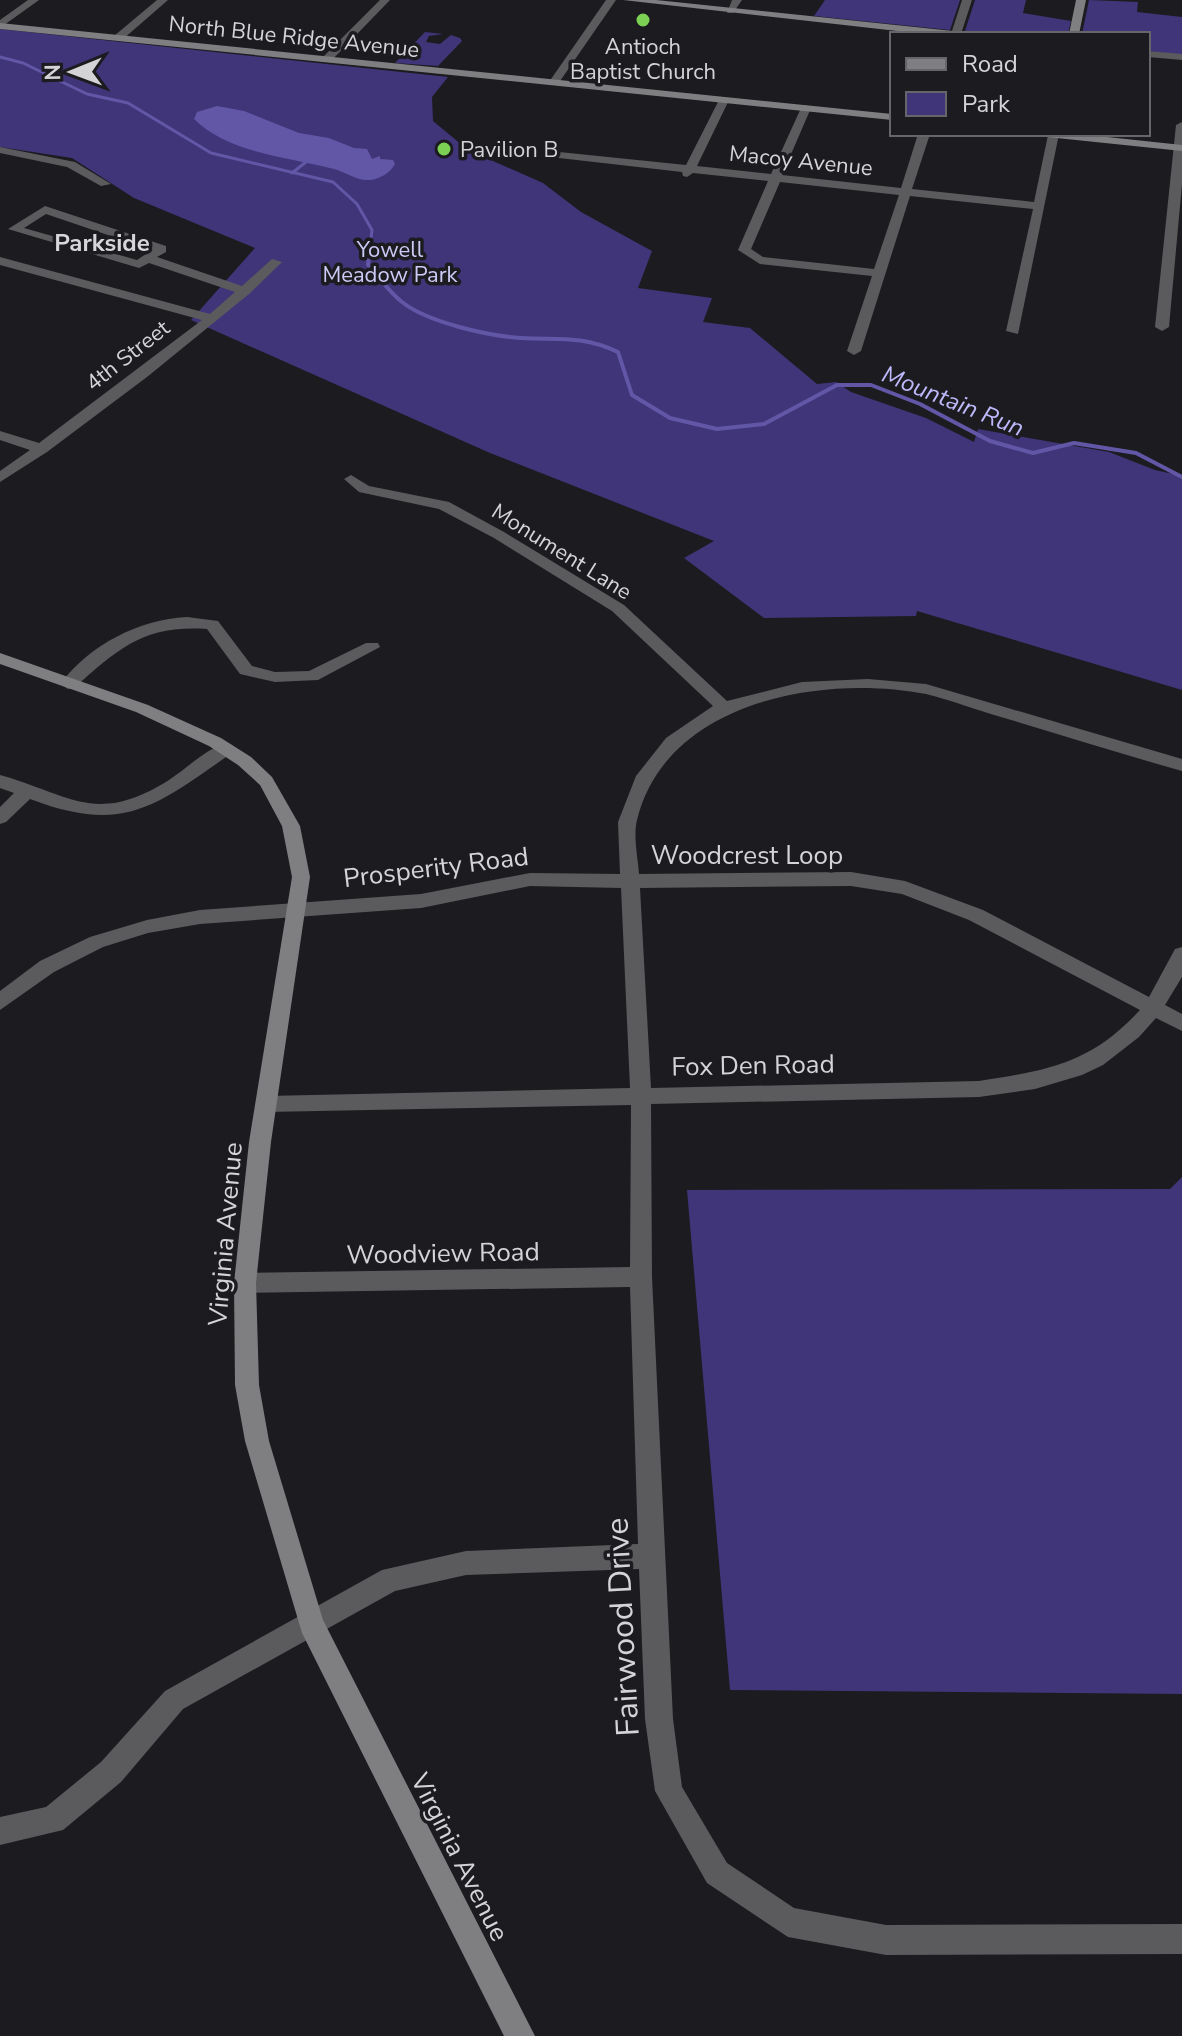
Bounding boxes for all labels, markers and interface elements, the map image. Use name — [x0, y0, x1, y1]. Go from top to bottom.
street label: North Blue Ridge Avenue — [167, 9, 421, 65]
marker: Antioch Baptist Church — [634, 11, 652, 29]
north arrow — [32, 32, 112, 112]
place label: Antioch Baptist Church — [570, 32, 716, 87]
legend — [890, 32, 1150, 136]
text: Road — [962, 48, 1018, 80]
text: N — [38, 64, 68, 81]
text: Park — [962, 88, 1011, 120]
place label: Pavilion B — [460, 135, 558, 165]
street label: Macoy Avenue — [728, 139, 874, 183]
marker: Pavilion B — [435, 140, 453, 158]
district label: Parkside — [54, 227, 150, 259]
park label: Yowell Meadow Park — [322, 235, 459, 290]
street label: 4th Street — [79, 313, 176, 398]
water label: Mountain Run — [877, 358, 1029, 444]
street label: Monument Lane — [486, 497, 637, 607]
street label: Woodcrest Loop — [651, 838, 843, 873]
street label: Prosperity Road — [341, 839, 531, 896]
street label: Fox Den Road — [671, 1047, 835, 1084]
street label: Virginia Avenue — [200, 1141, 251, 1328]
street label: Woodview Road — [346, 1234, 540, 1273]
street label: Fairwood Drive — [595, 1517, 650, 1737]
street label: Virginia Avenue — [402, 1766, 517, 1947]

